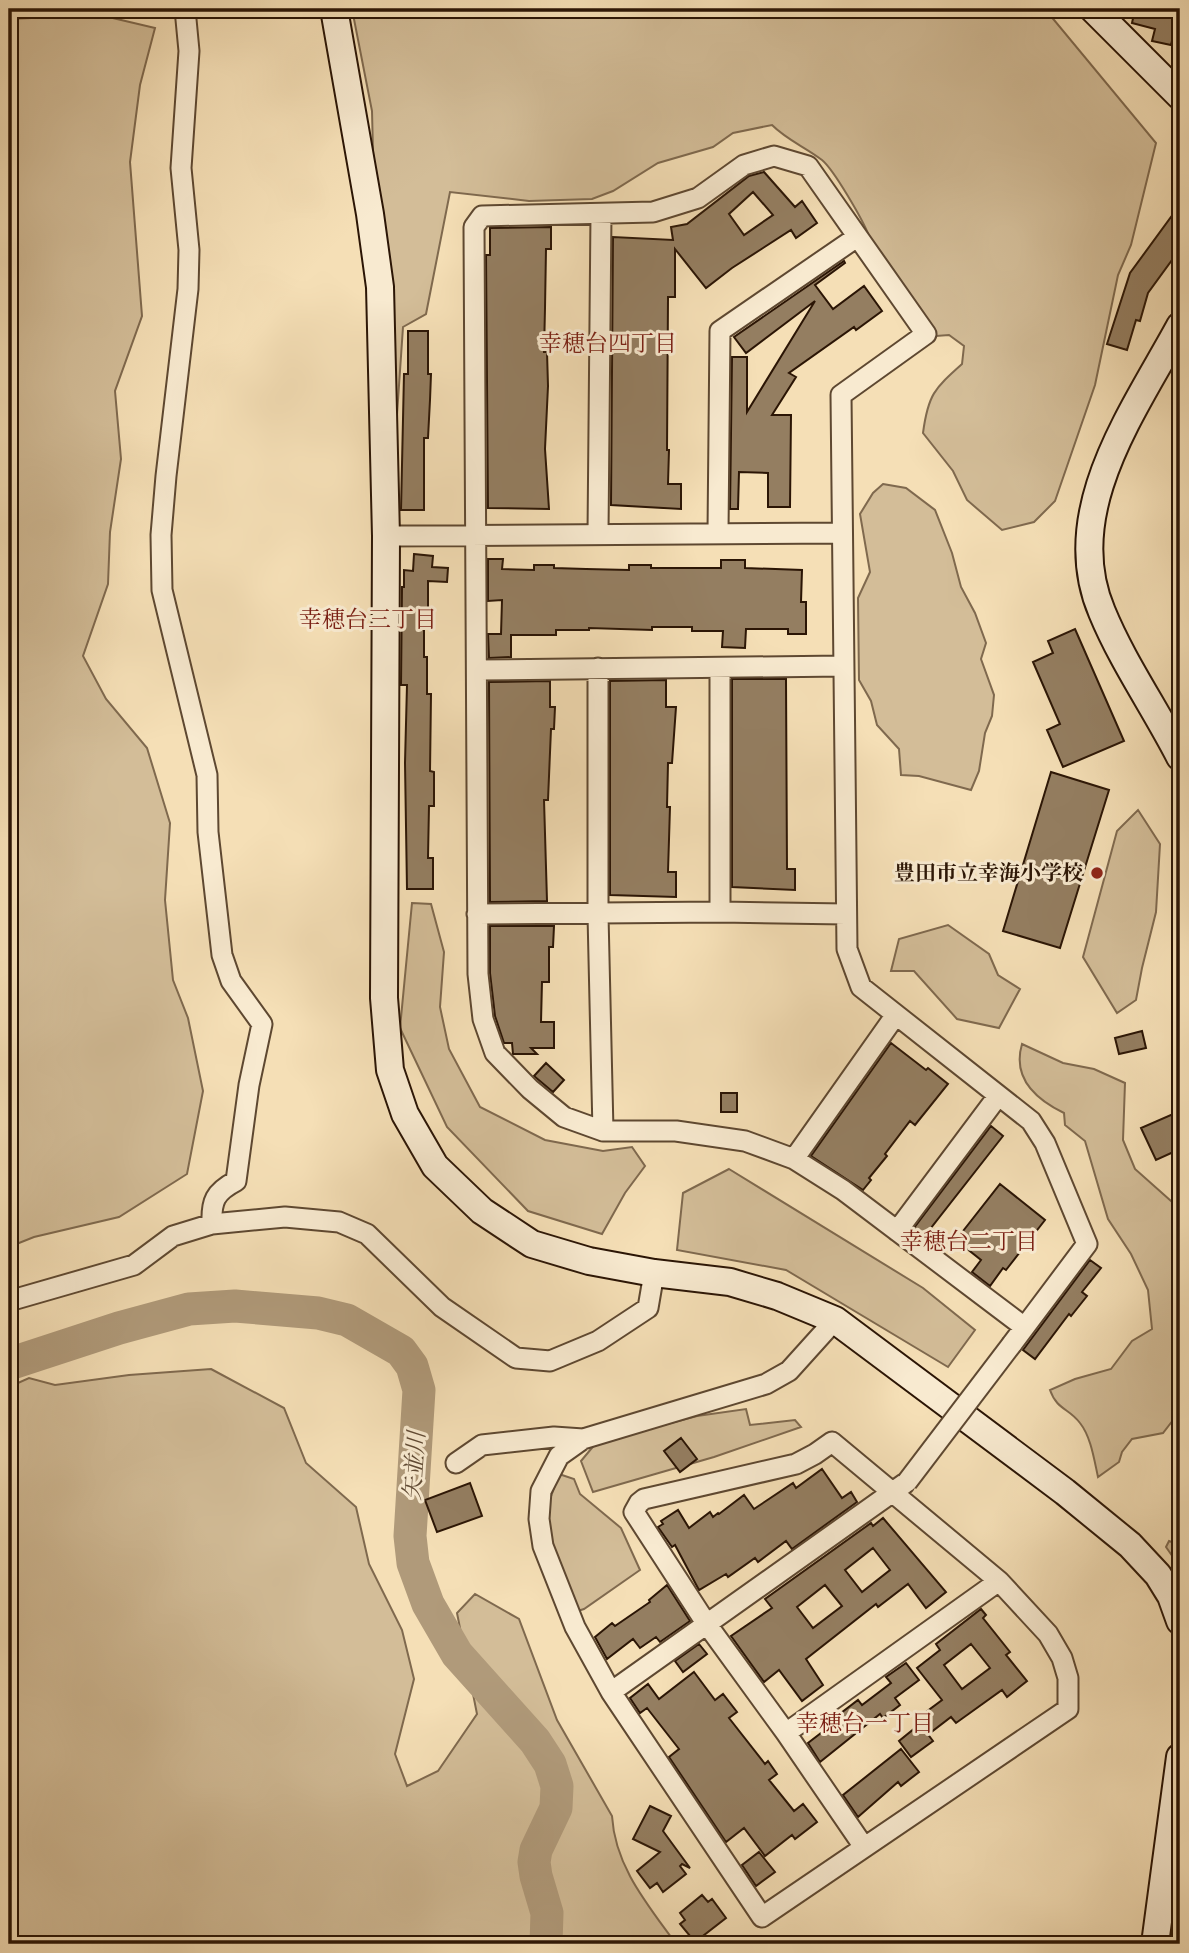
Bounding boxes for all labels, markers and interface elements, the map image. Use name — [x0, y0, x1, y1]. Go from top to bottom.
district label: 幸穂台四丁目 — [539, 329, 677, 357]
district label: 幸穂台三丁目 — [299, 605, 437, 633]
place label: 豊田市立幸海小学校 — [894, 860, 1083, 885]
marker: 豊田市立幸海小学校 — [1089, 865, 1105, 881]
district label: 幸穂台二丁目 — [900, 1227, 1038, 1255]
water label: 矢並川 — [398, 1428, 431, 1501]
district label: 幸穂台一丁目 — [796, 1709, 934, 1737]

